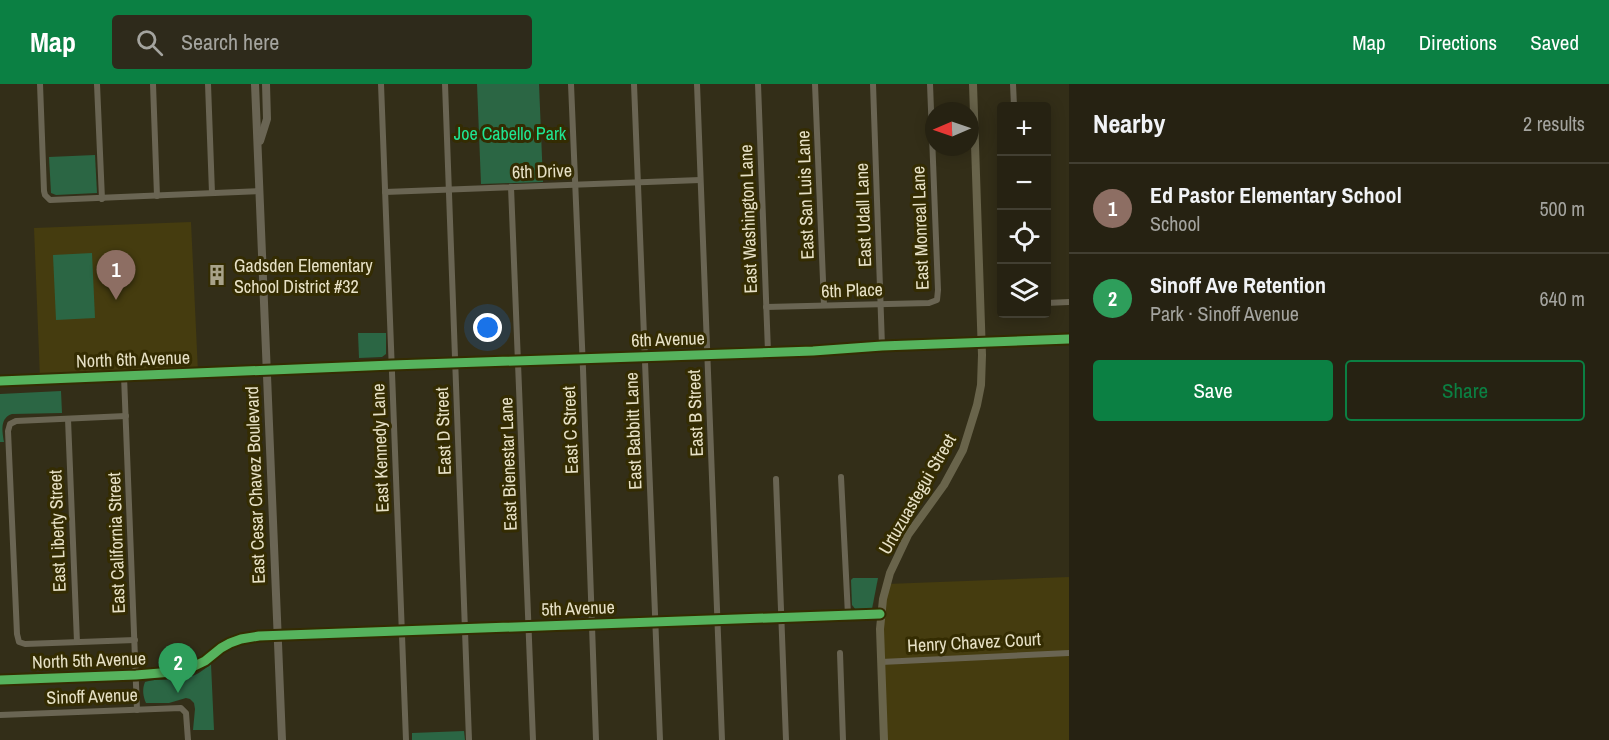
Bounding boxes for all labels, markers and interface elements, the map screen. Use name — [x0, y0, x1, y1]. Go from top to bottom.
search box — [112, 15, 532, 69]
text: Map — [30, 23, 76, 61]
icon: search — [133, 26, 166, 59]
text: Search here — [181, 27, 279, 57]
text: Map — [1352, 28, 1386, 57]
text: Directions — [1419, 28, 1497, 57]
text: Saved — [1530, 28, 1579, 57]
north arrow — [925, 102, 979, 156]
map controls — [997, 102, 1051, 318]
button: + — [997, 102, 1051, 156]
text: Nearby — [1093, 106, 1165, 141]
text: 2 results — [1523, 110, 1585, 137]
park label: Joe Cabello Park — [454, 121, 567, 146]
street label: East San Luis Lane — [790, 130, 820, 260]
street label: East Washington Lane — [733, 144, 763, 294]
button: − — [997, 156, 1051, 210]
street label: 6th Drive — [512, 157, 572, 185]
street label: East Udall Lane — [849, 162, 877, 268]
street label: East Monreal Lane — [905, 166, 935, 290]
text: Ed Pastor Elementary School — [1150, 180, 1402, 210]
text: 1 — [1108, 195, 1117, 222]
text: 500 m — [1539, 195, 1585, 222]
button: locate — [997, 210, 1051, 264]
text: School — [1150, 210, 1200, 237]
pin: 1 — [96, 250, 136, 300]
place label: Gadsden Elementary School District #32 — [234, 253, 373, 299]
building icon: Gadsden Elementary School District #32 — [205, 263, 229, 287]
button: layers — [997, 264, 1051, 318]
text: Sinoff Ave Retention — [1150, 270, 1326, 300]
street label: 6th Place — [821, 276, 883, 304]
text: 2 — [1108, 285, 1117, 312]
text: 640 m — [1539, 285, 1585, 312]
text: Park · Sinoff Avenue — [1150, 300, 1299, 327]
your location — [473, 313, 502, 342]
street label: 6th Avenue — [631, 325, 705, 353]
street label: North 6th Avenue — [76, 345, 190, 373]
button: Save — [1093, 360, 1333, 421]
button: Share — [1345, 360, 1585, 421]
street label: East B Street — [681, 369, 709, 457]
street label: East Babbitt Lane — [618, 372, 648, 490]
street label: East Kennedy Lane — [365, 383, 395, 513]
street label: East Cesar Chavez Boulevard — [239, 386, 271, 584]
street label: East C Street — [556, 386, 584, 474]
street label: East D Street — [429, 387, 457, 475]
street label: East Bienestar Lane — [493, 397, 523, 531]
street label: Urtuzuastegui Street — [872, 429, 962, 559]
street label: East Liberty Street — [42, 469, 72, 593]
street label: East California Street — [101, 472, 131, 614]
street label: 5th Avenue — [541, 594, 615, 622]
street label: Henry Chavez Court — [907, 626, 1041, 658]
pin: 2 — [158, 644, 198, 693]
street label: North 5th Avenue — [32, 646, 146, 674]
street label: Sinoff Avenue — [46, 682, 138, 710]

